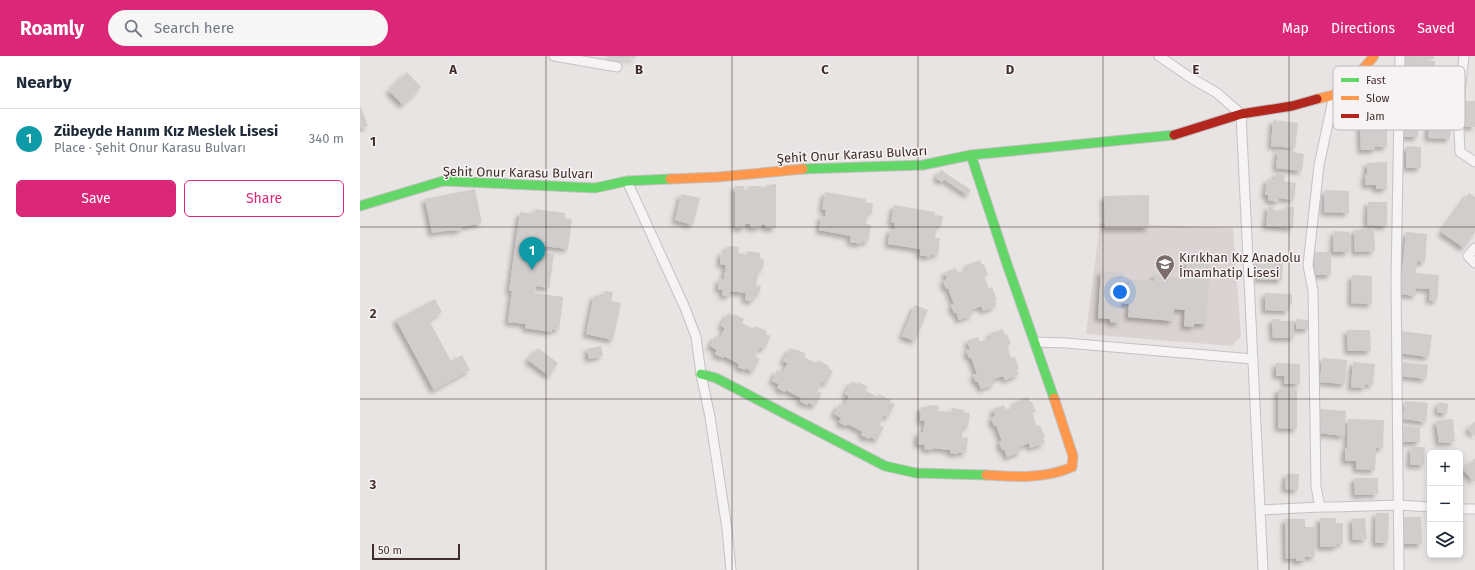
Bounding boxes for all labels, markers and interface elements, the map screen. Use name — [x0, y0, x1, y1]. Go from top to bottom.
search box — [108, 10, 388, 46]
text: Roamly — [20, 17, 84, 40]
icon: search — [122, 17, 144, 39]
text: Search here — [154, 19, 234, 37]
text: Map — [1282, 20, 1309, 37]
text: Directions — [1331, 20, 1395, 37]
text: Saved — [1417, 20, 1455, 37]
text: A — [448, 62, 457, 77]
text: B — [635, 62, 643, 77]
text: C — [821, 62, 829, 77]
text: D — [1006, 62, 1015, 77]
text: E — [1193, 62, 1200, 77]
legend — [1333, 66, 1465, 130]
text: Nearby — [16, 72, 71, 93]
text: Fast — [1366, 74, 1386, 87]
text: Slow — [1366, 92, 1390, 105]
text: Jam — [1366, 110, 1385, 123]
text: Zübeyde Hanım Kız Meslek Lisesi — [54, 122, 278, 140]
text: 1 — [26, 131, 32, 146]
text: 340 m — [309, 131, 344, 146]
text: 1 — [370, 134, 376, 149]
text: Place · Şehit Onur Karasu Bulvarı — [54, 140, 246, 155]
street label: Şehit Onur Karasu Bulvarı — [776, 143, 928, 166]
street label: Şehit Onur Karasu Bulvarı — [443, 164, 593, 181]
button: Save — [16, 180, 176, 217]
button: Share — [184, 180, 344, 217]
pin: 1 — [519, 237, 545, 270]
place label: Kırıkhan Kız Anadolu İmamhatip Lisesi — [1179, 250, 1301, 280]
school or university icon: Kırıkhan Kız Anadolu İmamhatip Lisesi — [1154, 253, 1176, 281]
your location — [1110, 282, 1130, 302]
text: 2 — [370, 306, 377, 321]
map controls — [1427, 450, 1463, 558]
button: + — [1427, 450, 1463, 486]
text: 3 — [369, 477, 377, 492]
button: − — [1427, 486, 1463, 522]
button: layers — [1427, 522, 1463, 558]
scale bar — [372, 542, 460, 561]
text: 50 m — [378, 544, 402, 557]

